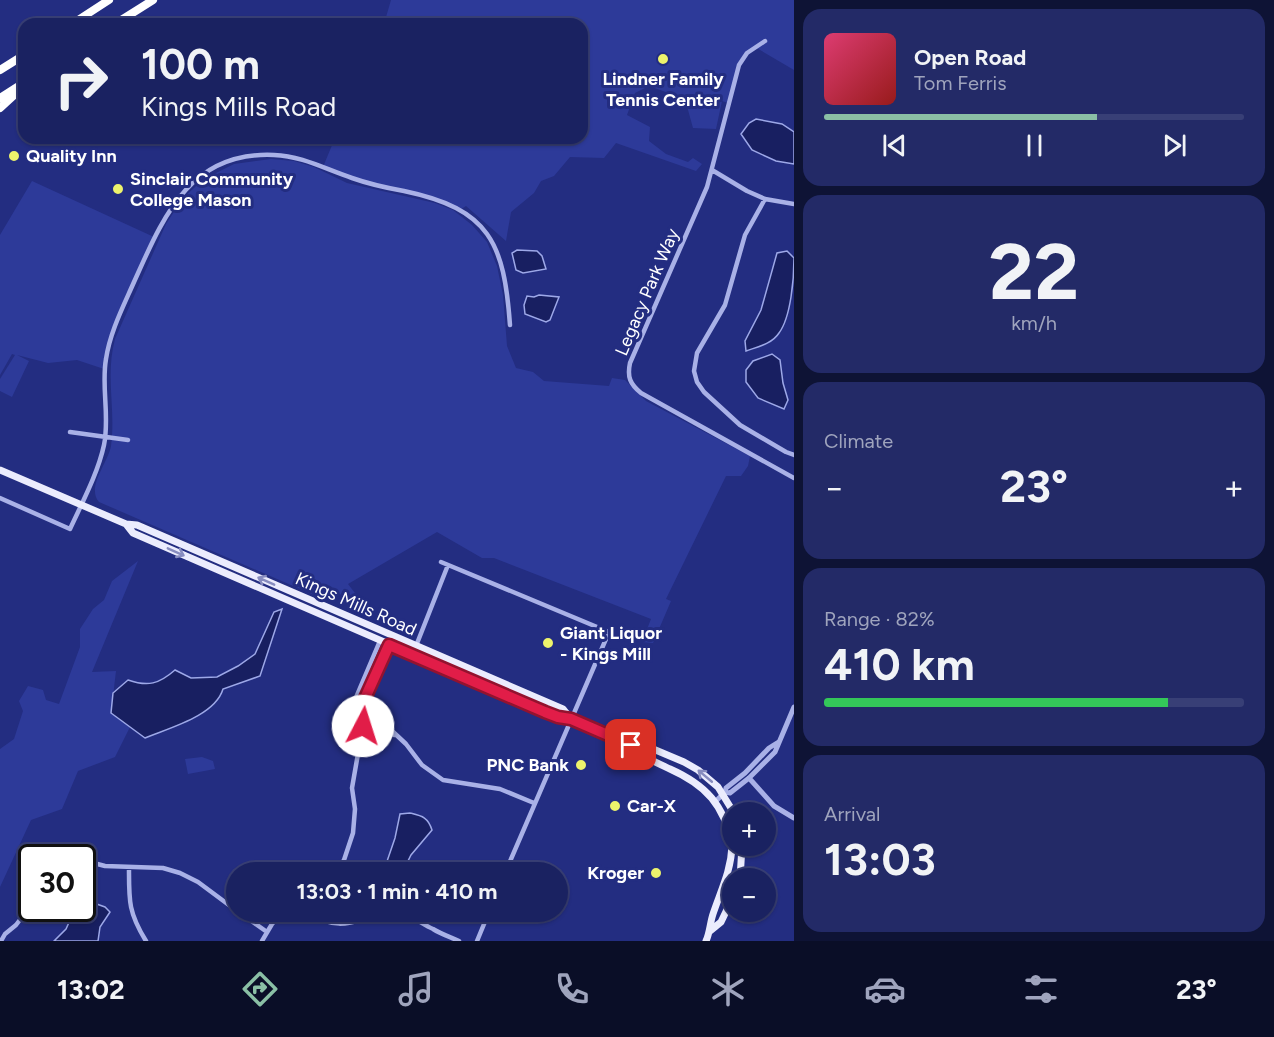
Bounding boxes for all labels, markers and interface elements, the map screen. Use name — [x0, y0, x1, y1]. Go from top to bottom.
text: 100 m — [141, 39, 260, 90]
icon: right — [42, 42, 120, 120]
text: Open Road — [914, 44, 1026, 71]
marker: Lindner Family Tennis Center — [656, 52, 670, 66]
place label: Lindner Family Tennis Center — [602, 68, 724, 111]
text: Tom Ferris — [914, 71, 1007, 95]
text: Kings Mills Road — [141, 90, 336, 123]
icon: previous — [878, 129, 911, 162]
icon: pause — [1018, 129, 1051, 162]
icon: next — [1158, 129, 1191, 162]
place label: Quality Inn — [26, 145, 117, 167]
marker: Quality Inn — [7, 149, 21, 163]
place label: Sinclair Community College Mason — [130, 168, 294, 211]
marker: Sinclair Community College Mason — [111, 182, 125, 196]
street label: Legacy Park Way — [610, 225, 684, 359]
text: 22 — [989, 225, 1079, 319]
text: km/h — [1011, 311, 1057, 335]
text: Climate — [824, 429, 893, 453]
text: 23° — [1000, 459, 1068, 513]
text: − — [824, 468, 845, 507]
text: + — [1223, 468, 1244, 507]
one-way arrow — [166, 547, 185, 558]
street label: Kings Mills Road — [292, 567, 420, 641]
one-way arrow — [257, 575, 275, 586]
text: Range · 82% — [824, 607, 935, 631]
place label: Giant Liquor - Kings Mill — [560, 622, 662, 665]
marker: Giant Liquor - Kings Mill — [541, 636, 555, 650]
text: 410 km — [824, 637, 975, 691]
position arrow — [331, 694, 395, 758]
pin — [605, 719, 656, 770]
icon: arrive — [614, 728, 647, 761]
place label: PNC Bank — [486, 754, 569, 776]
marker: PNC Bank — [574, 758, 588, 772]
one-way arrow — [698, 769, 713, 783]
place label: Car-X — [627, 795, 677, 817]
marker: Car-X — [608, 799, 622, 813]
map controls — [722, 802, 776, 922]
button: + — [722, 802, 776, 856]
text: Arrival — [824, 802, 880, 826]
text: 13:03 — [824, 832, 936, 886]
speed limit sign: 30 — [18, 844, 96, 922]
place label: Kroger — [587, 862, 644, 884]
marker: Kroger — [649, 866, 663, 880]
button: − — [722, 868, 776, 922]
text: 13:03 · 1 min · 410 m — [297, 878, 497, 905]
icon: directions — [239, 968, 281, 1010]
icon: music — [395, 968, 437, 1010]
icon: phone — [551, 968, 593, 1010]
icon: climate — [707, 968, 749, 1010]
icon: car — [864, 968, 906, 1010]
icon: filters — [1020, 968, 1062, 1010]
text: 13:02 — [57, 973, 125, 1006]
text: 23° — [1176, 973, 1217, 1006]

